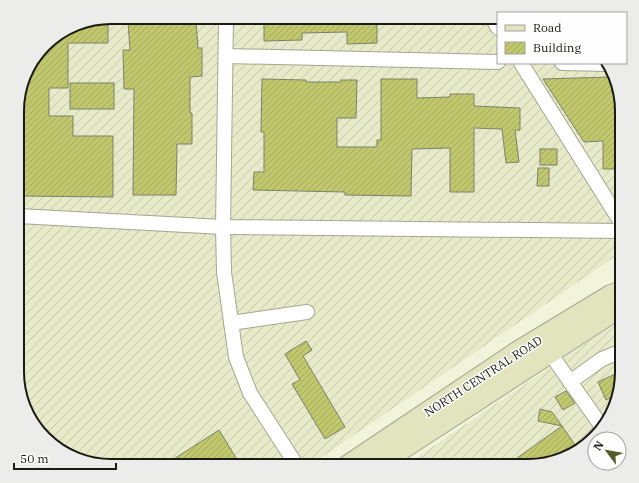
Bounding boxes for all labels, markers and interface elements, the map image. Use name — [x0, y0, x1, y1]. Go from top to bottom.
legend — [497, 12, 627, 64]
text: Road — [533, 20, 562, 35]
text: Building — [533, 40, 581, 55]
street label: NORTH CENTRAL ROAD — [421, 332, 545, 420]
north arrow — [587, 431, 627, 471]
text: N — [590, 438, 607, 453]
scale bar — [14, 445, 116, 471]
text: 50 m — [20, 451, 49, 466]

